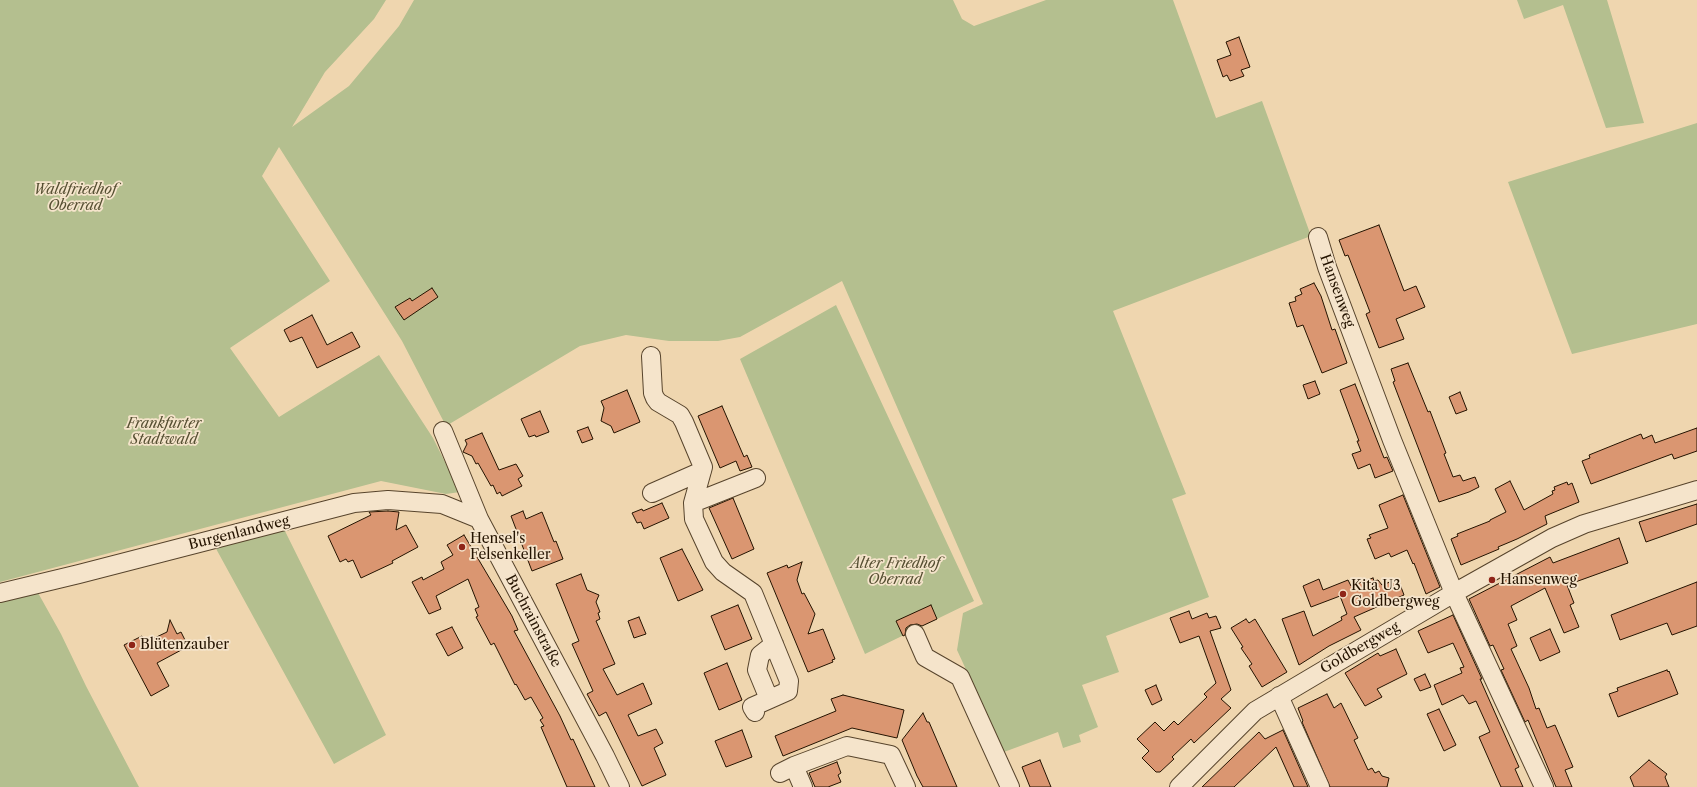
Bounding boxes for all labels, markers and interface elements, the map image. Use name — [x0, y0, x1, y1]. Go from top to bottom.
park label: Waldfriedhof Oberrad — [34, 182, 116, 214]
street label: Hansenweg — [1316, 252, 1358, 330]
park label: Frankfurter Stadtwald — [126, 416, 202, 448]
street label: Burgenlandweg — [187, 512, 291, 554]
place label: Hensel's Felsenkeller — [470, 531, 551, 564]
marker: Hensel's Felsenkeller — [457, 542, 467, 552]
park label: Alter Friedhof Oberrad — [850, 556, 940, 588]
street label: Buchrainstraße — [502, 572, 564, 670]
place label: Hansenweg — [1500, 572, 1577, 588]
marker: Hansenweg — [1487, 575, 1497, 585]
place label: Kita U3 Goldbergweg — [1351, 578, 1440, 610]
marker: Kita U3 Goldbergweg — [1338, 589, 1348, 599]
street label: Goldbergweg — [1317, 619, 1403, 677]
place label: Blütenzauber — [140, 637, 229, 653]
marker: Blütenzauber — [127, 640, 137, 650]

